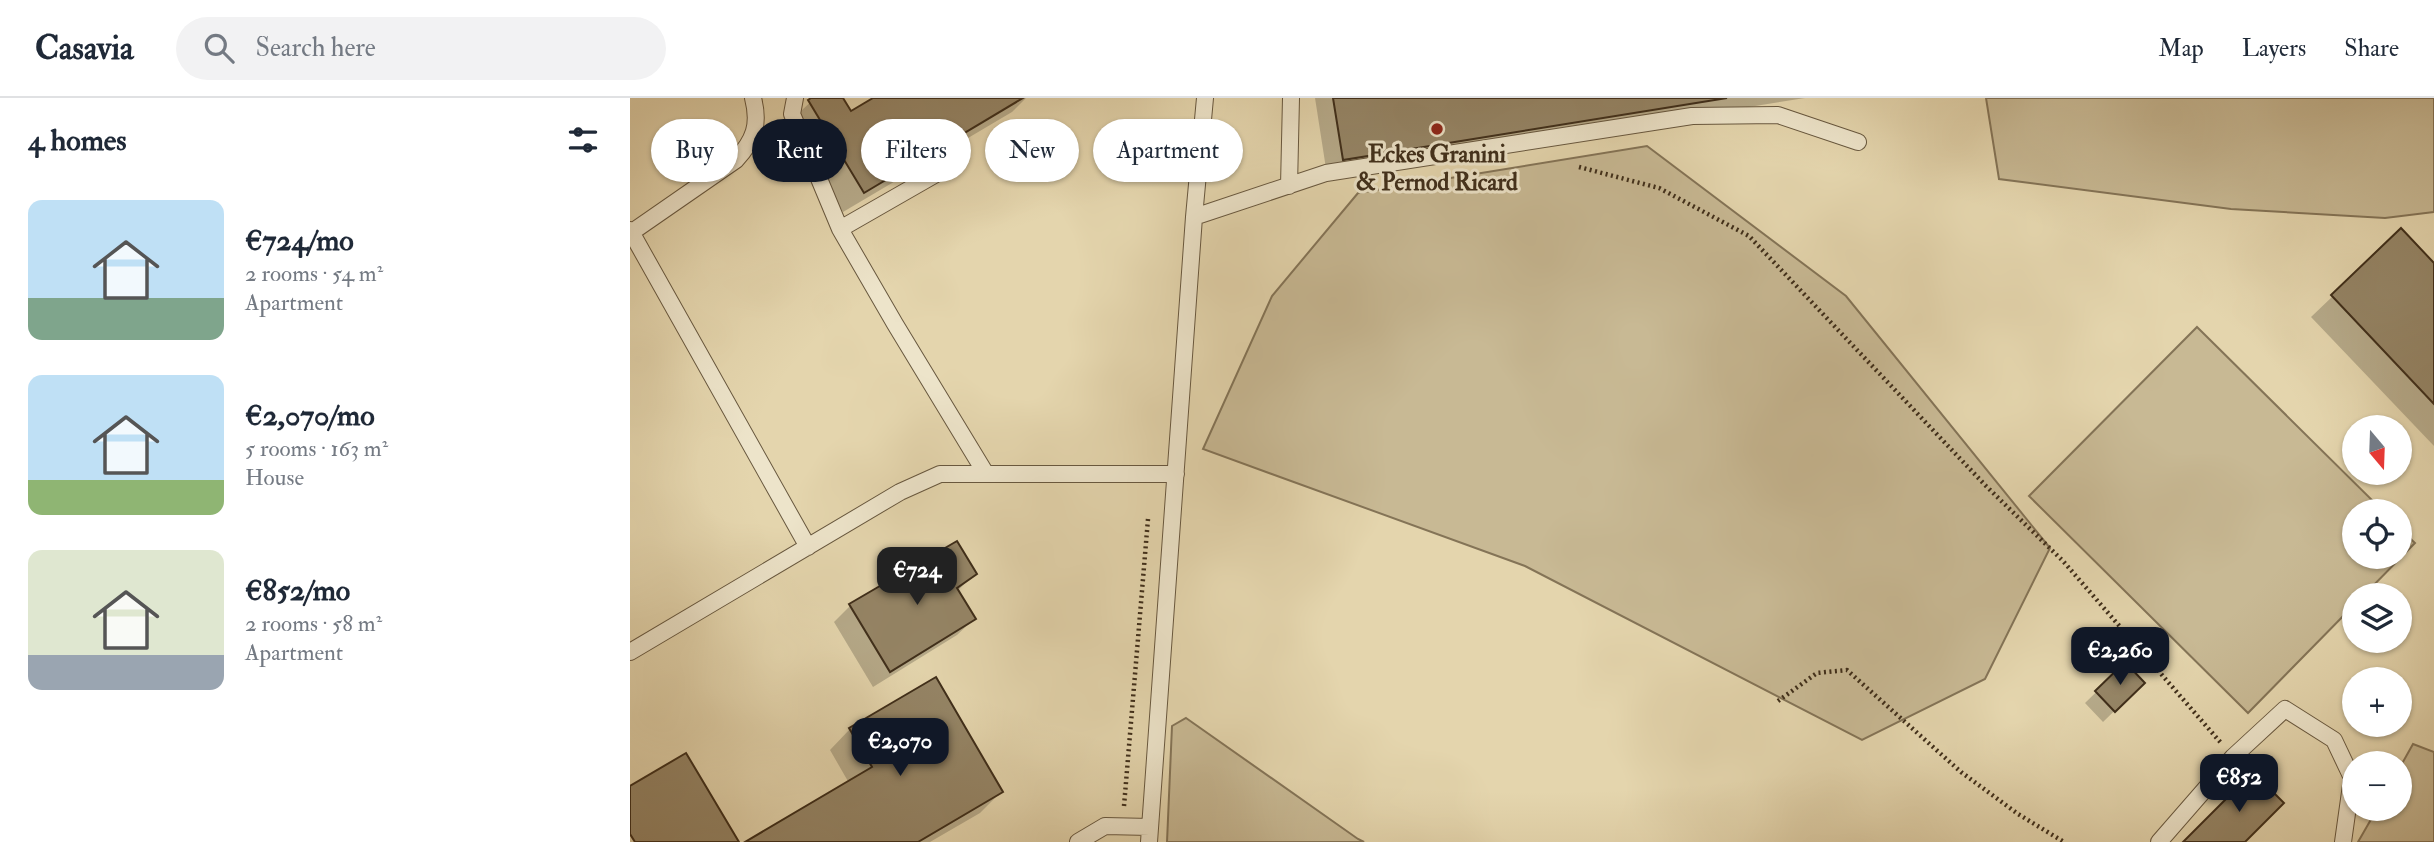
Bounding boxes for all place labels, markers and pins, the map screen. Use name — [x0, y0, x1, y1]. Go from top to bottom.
marker: Eckes Granini & Pernod Ricard — [1429, 121, 1445, 137]
place label: Eckes Granini & Pernod Ricard — [1356, 139, 1518, 198]
pin: €724 — [876, 547, 958, 607]
pin: €2,260 — [2063, 628, 2177, 687]
pin: €2,070 — [843, 718, 957, 778]
pin: €852 — [2198, 754, 2280, 814]

